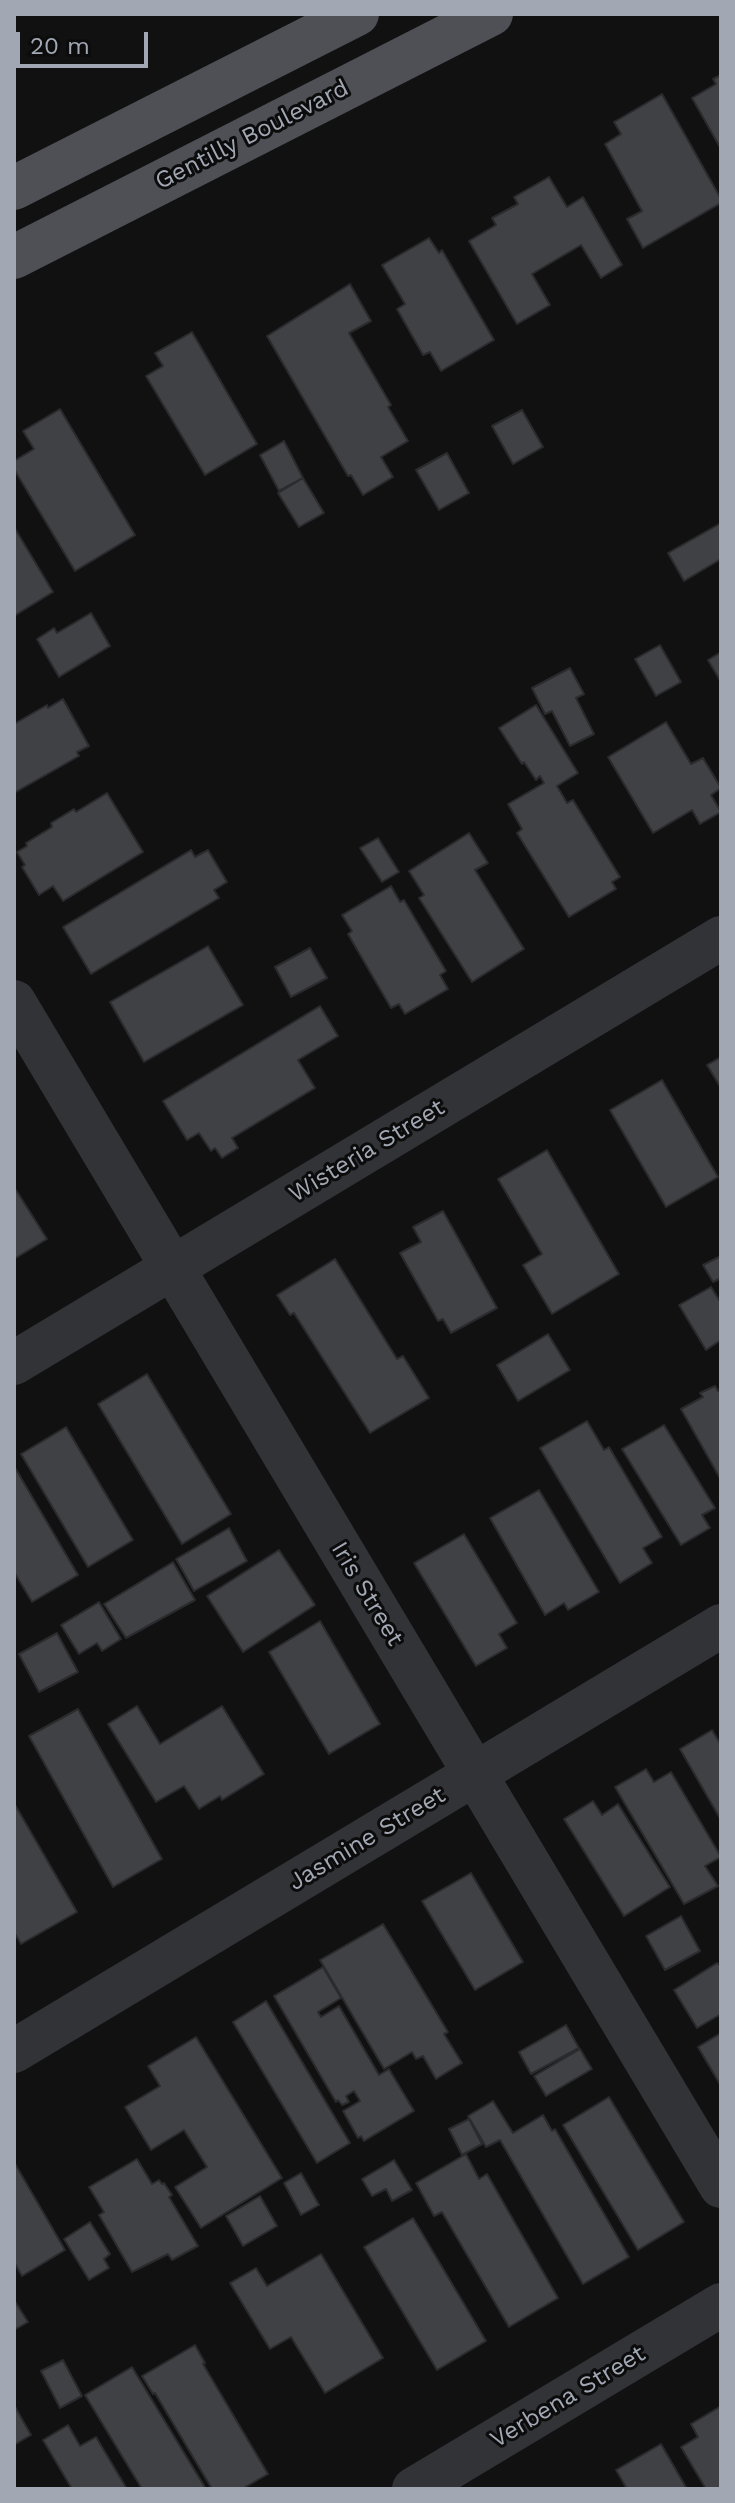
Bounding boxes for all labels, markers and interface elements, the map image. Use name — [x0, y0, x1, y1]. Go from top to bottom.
scale bar — [20, 16, 152, 66]
text: 20 m — [30, 32, 90, 60]
street label: Gentilly Boulevard — [151, 74, 353, 196]
street label: Wisteria Street — [284, 1093, 450, 1209]
street label: Iris Street — [325, 1537, 409, 1651]
street label: Jasmine Street — [283, 1781, 451, 1897]
street label: Verbena Street — [485, 2339, 651, 2455]

